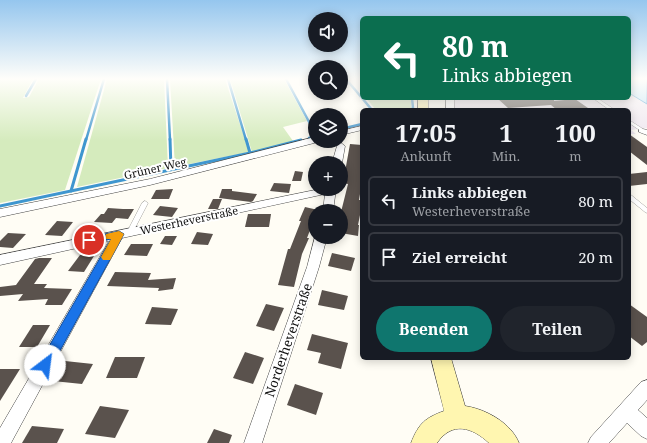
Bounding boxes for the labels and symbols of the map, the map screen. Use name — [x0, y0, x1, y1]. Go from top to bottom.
street label: Grüner Weg — [122, 154, 188, 182]
street label: Westerheverstraße — [139, 202, 240, 238]
pin — [72, 223, 106, 257]
street label: Norderheverstraße — [260, 281, 316, 399]
position arrow — [24, 344, 66, 386]

